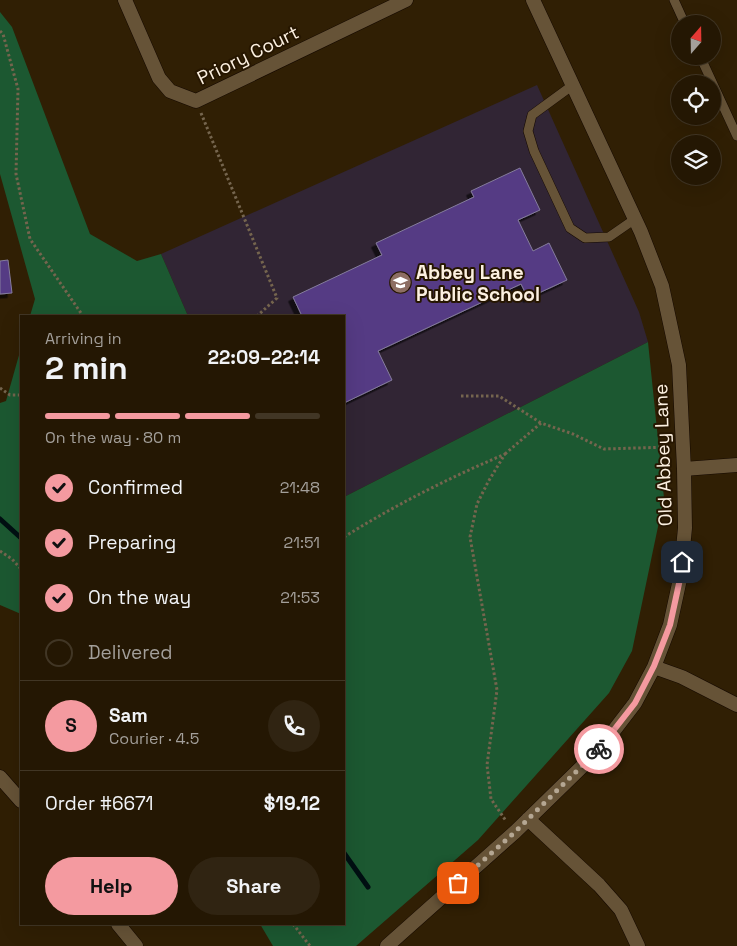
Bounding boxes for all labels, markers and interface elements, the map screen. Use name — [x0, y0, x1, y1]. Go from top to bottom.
north arrow — [671, 15, 721, 65]
map controls — [671, 15, 721, 185]
street label: Priory Court — [193, 20, 303, 90]
button: locate — [671, 75, 721, 125]
button: layers — [671, 135, 721, 185]
place label: Abbey Lane Public School — [416, 260, 540, 307]
school or university icon: Abbey Lane Public School — [388, 271, 412, 295]
text: Arriving in — [45, 328, 122, 349]
text: 22:09–22:14 — [208, 345, 320, 370]
text: 2 min — [45, 348, 128, 388]
street label: Old Abbey Lane — [648, 383, 678, 527]
text: On the way · 80 m — [45, 427, 181, 448]
icon: check — [45, 474, 73, 502]
text: Confirmed — [88, 475, 183, 500]
text: 21:48 — [280, 477, 320, 498]
icon: check — [45, 529, 73, 557]
text: Preparing — [88, 530, 176, 555]
text: 21:51 — [284, 532, 320, 553]
pin — [661, 541, 703, 583]
icon: home — [668, 548, 696, 576]
icon: check — [45, 584, 73, 612]
text: On the way — [88, 585, 191, 610]
text: 21:53 — [280, 587, 320, 608]
text: Delivered — [88, 640, 173, 665]
button: phone — [268, 700, 320, 752]
text: Sam — [109, 703, 148, 728]
text: S — [65, 713, 77, 738]
courier — [574, 724, 624, 774]
text: Courier · 4.5 — [109, 728, 199, 749]
icon: bike — [585, 735, 613, 763]
text: Order #6671 — [45, 791, 153, 816]
text: $19.12 — [264, 791, 320, 816]
button: Help — [45, 857, 178, 915]
button: Share — [188, 857, 320, 915]
pin — [437, 862, 479, 904]
icon: bag — [444, 869, 472, 897]

